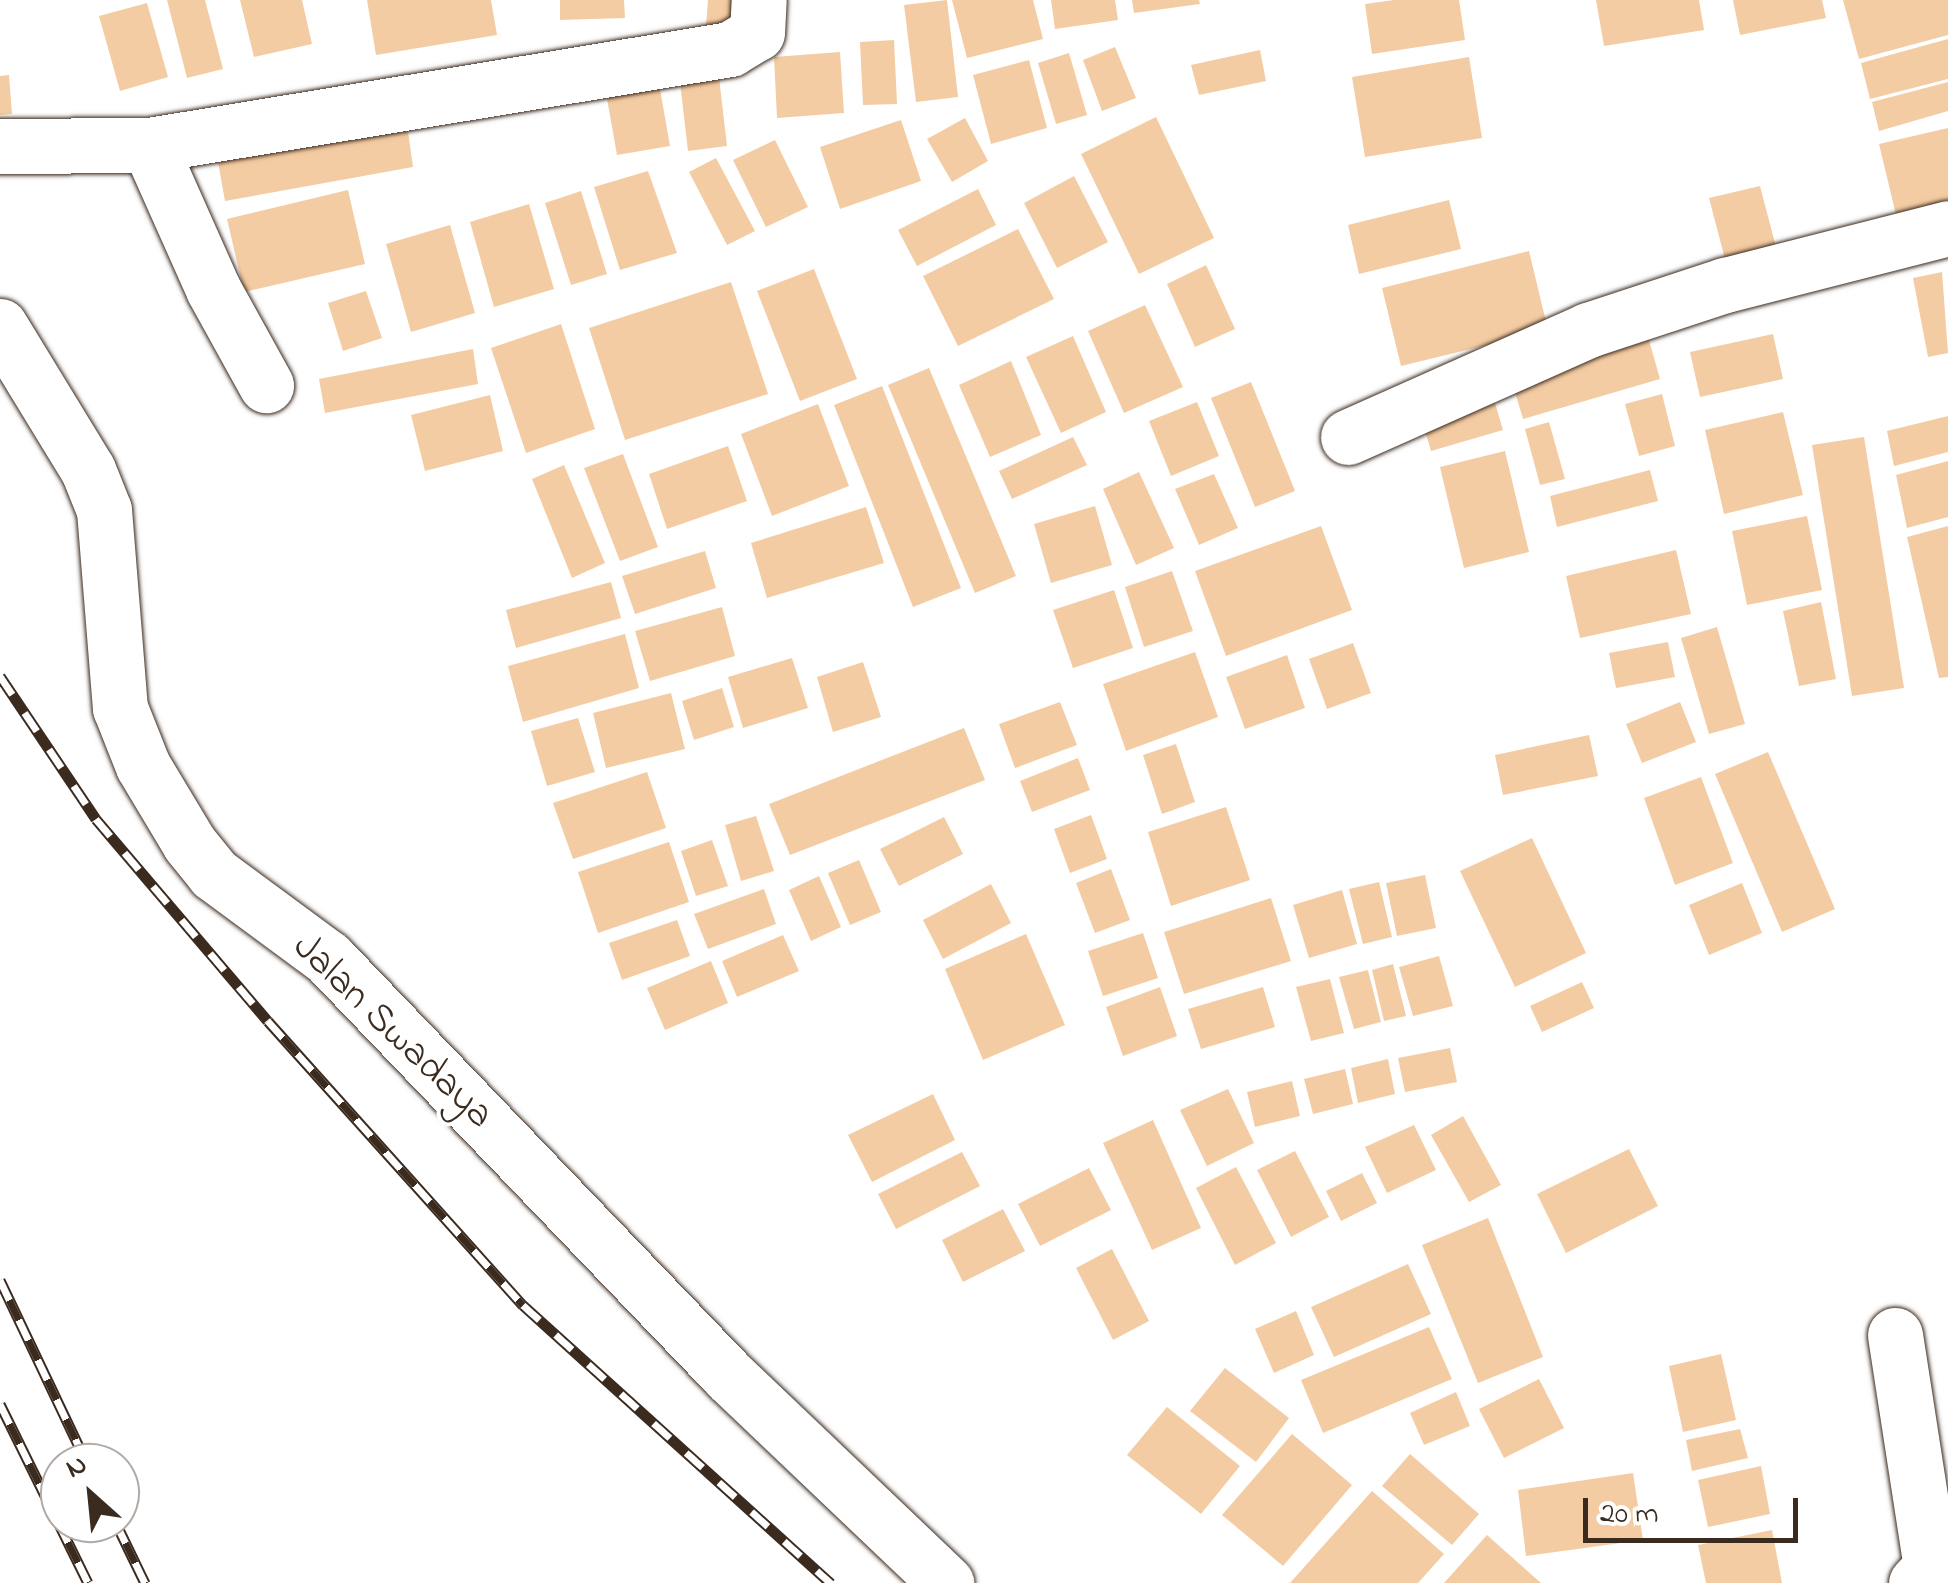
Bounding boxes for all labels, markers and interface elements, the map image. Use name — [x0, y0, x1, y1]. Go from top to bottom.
street label: Jalan Swadaya — [282, 924, 502, 1140]
north arrow — [40, 1443, 140, 1543]
text: N — [59, 1445, 95, 1490]
scale bar — [1588, 1478, 1803, 1540]
text: 20 m — [1600, 1493, 1659, 1537]

